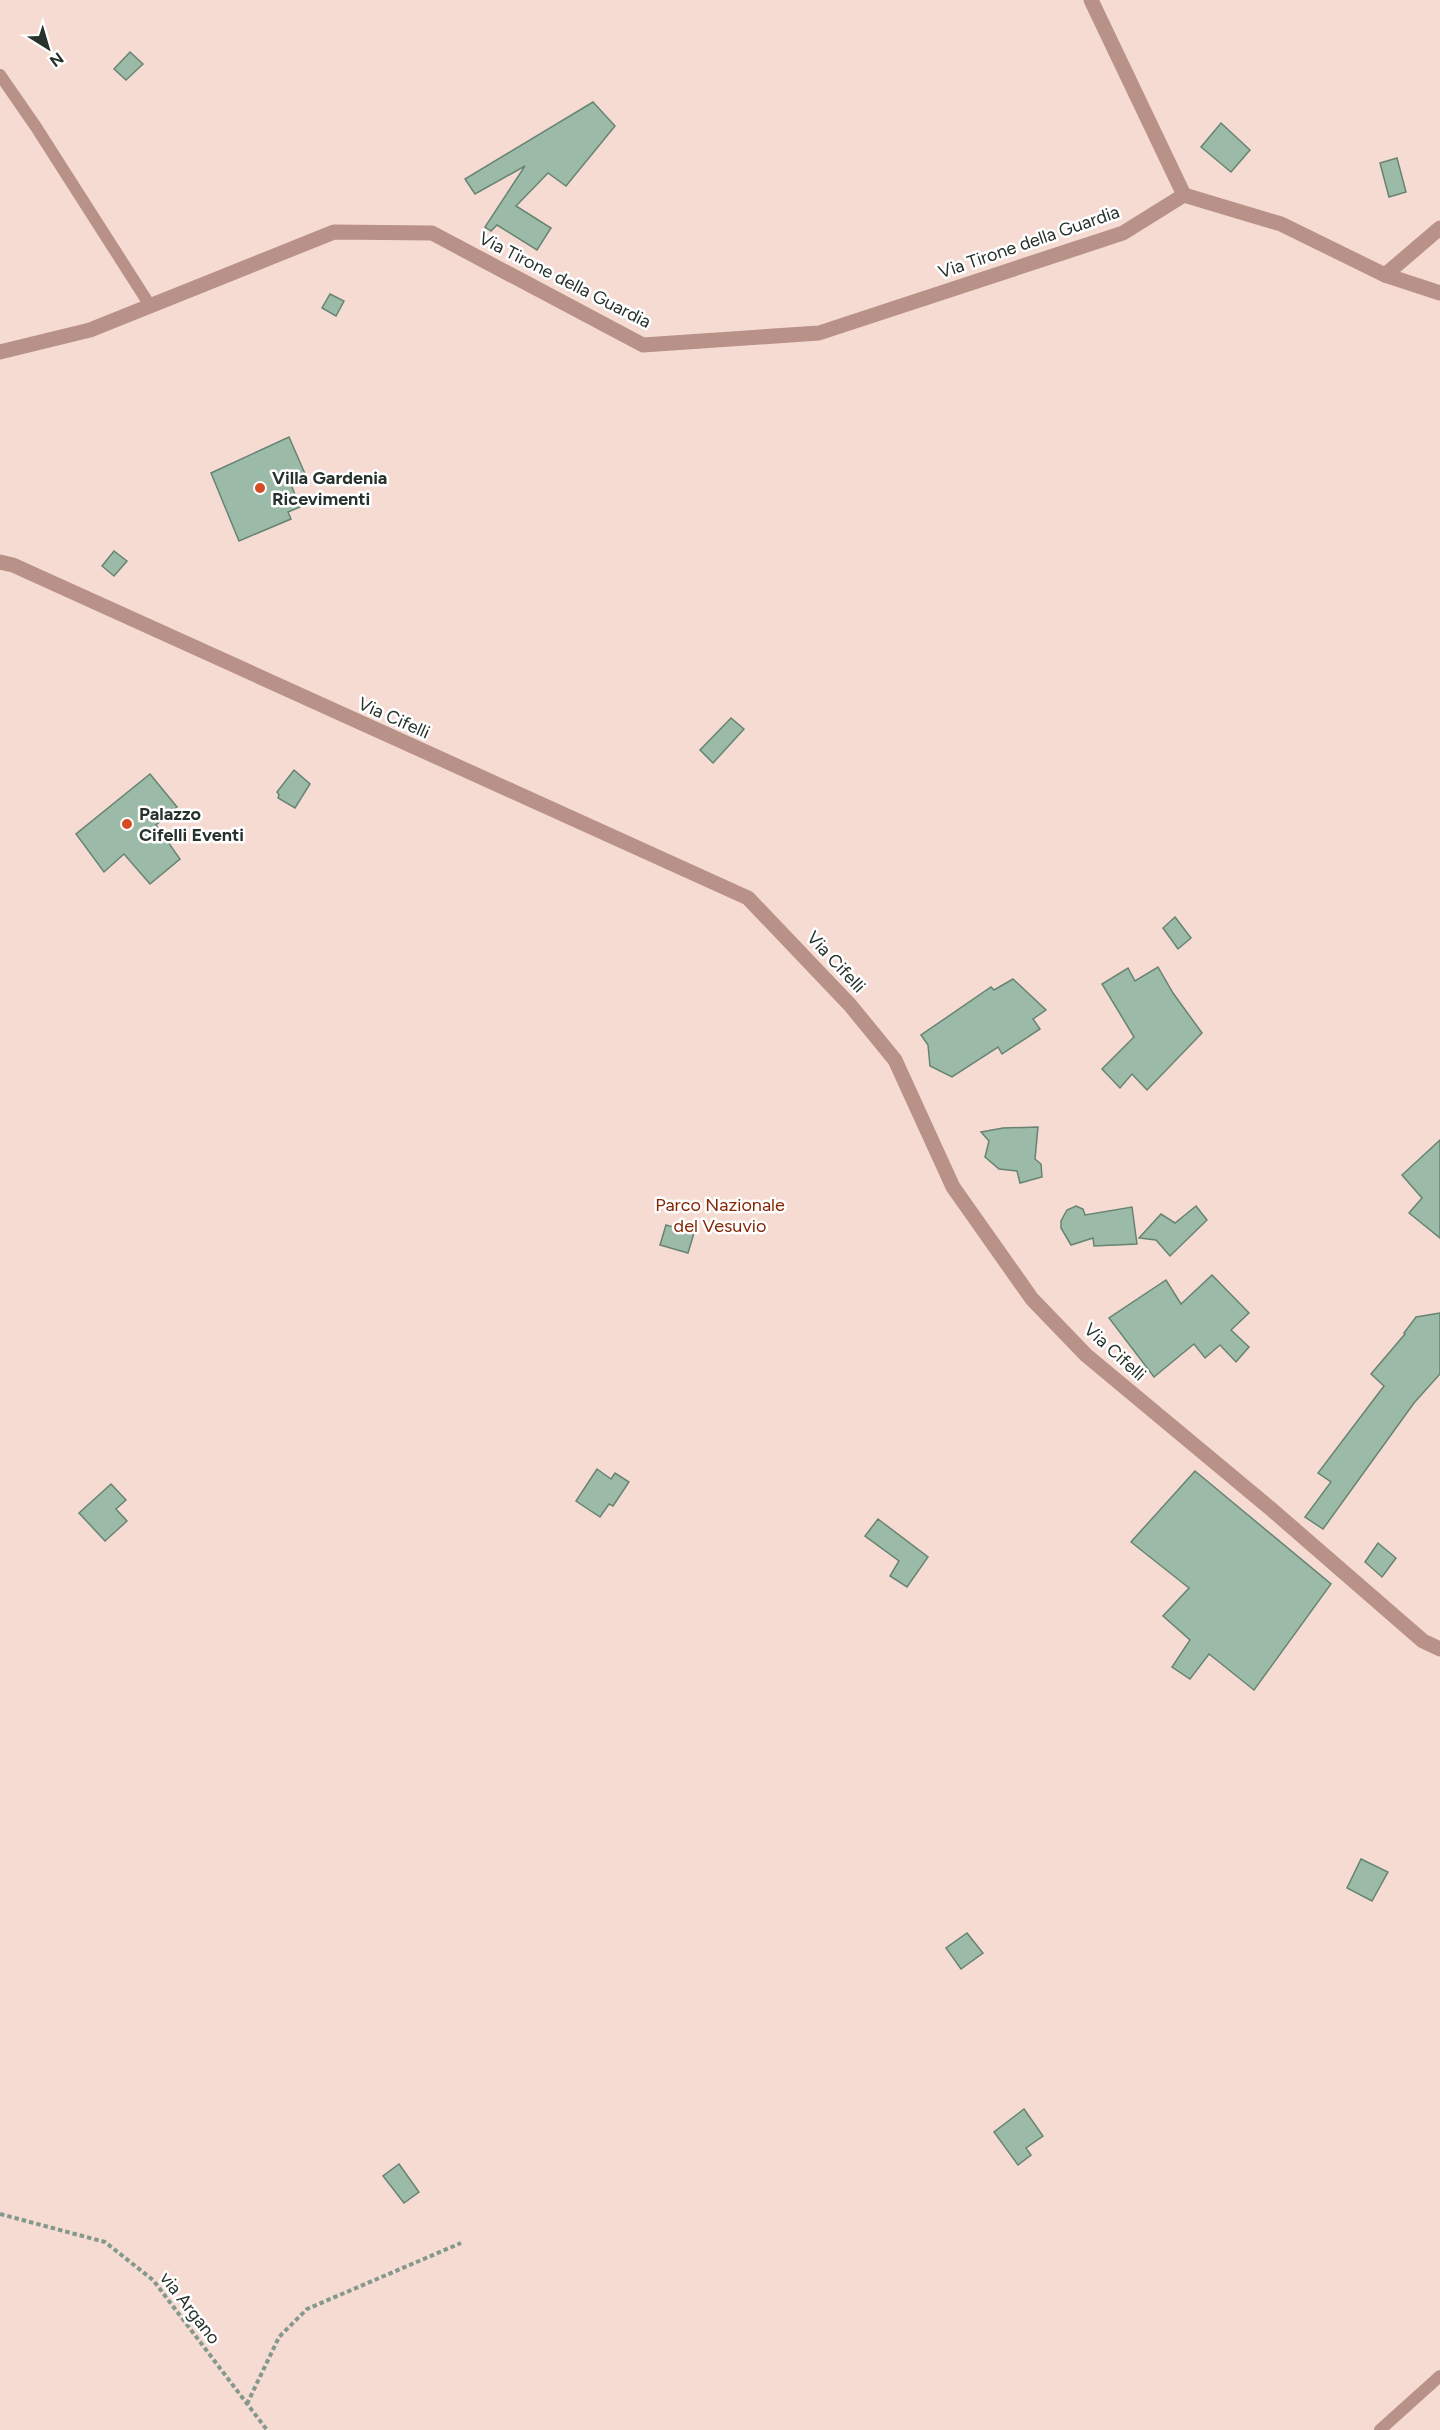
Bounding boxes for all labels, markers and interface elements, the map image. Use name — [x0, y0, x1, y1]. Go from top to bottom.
north arrow — [18, 18, 78, 78]
text: N — [46, 48, 67, 71]
street label: Via Tirone della Guardia — [936, 201, 1122, 283]
street label: Via Tirone della Guardia — [475, 227, 655, 333]
place label: Villa Gardenia Ricevimenti — [272, 467, 387, 510]
marker: Villa Gardenia Ricevimenti — [253, 481, 267, 495]
street label: Via Cifelli — [355, 693, 433, 743]
place label: Palazzo Cifelli Eventi — [139, 803, 244, 846]
marker: Palazzo Cifelli Eventi — [120, 817, 134, 831]
street label: Via Cifelli — [802, 927, 870, 997]
park label: Parco Nazionale del Vesuvio — [655, 1194, 785, 1237]
street label: Via Cifelli — [1079, 1318, 1151, 1386]
street label: via Argano — [155, 2267, 225, 2349]

